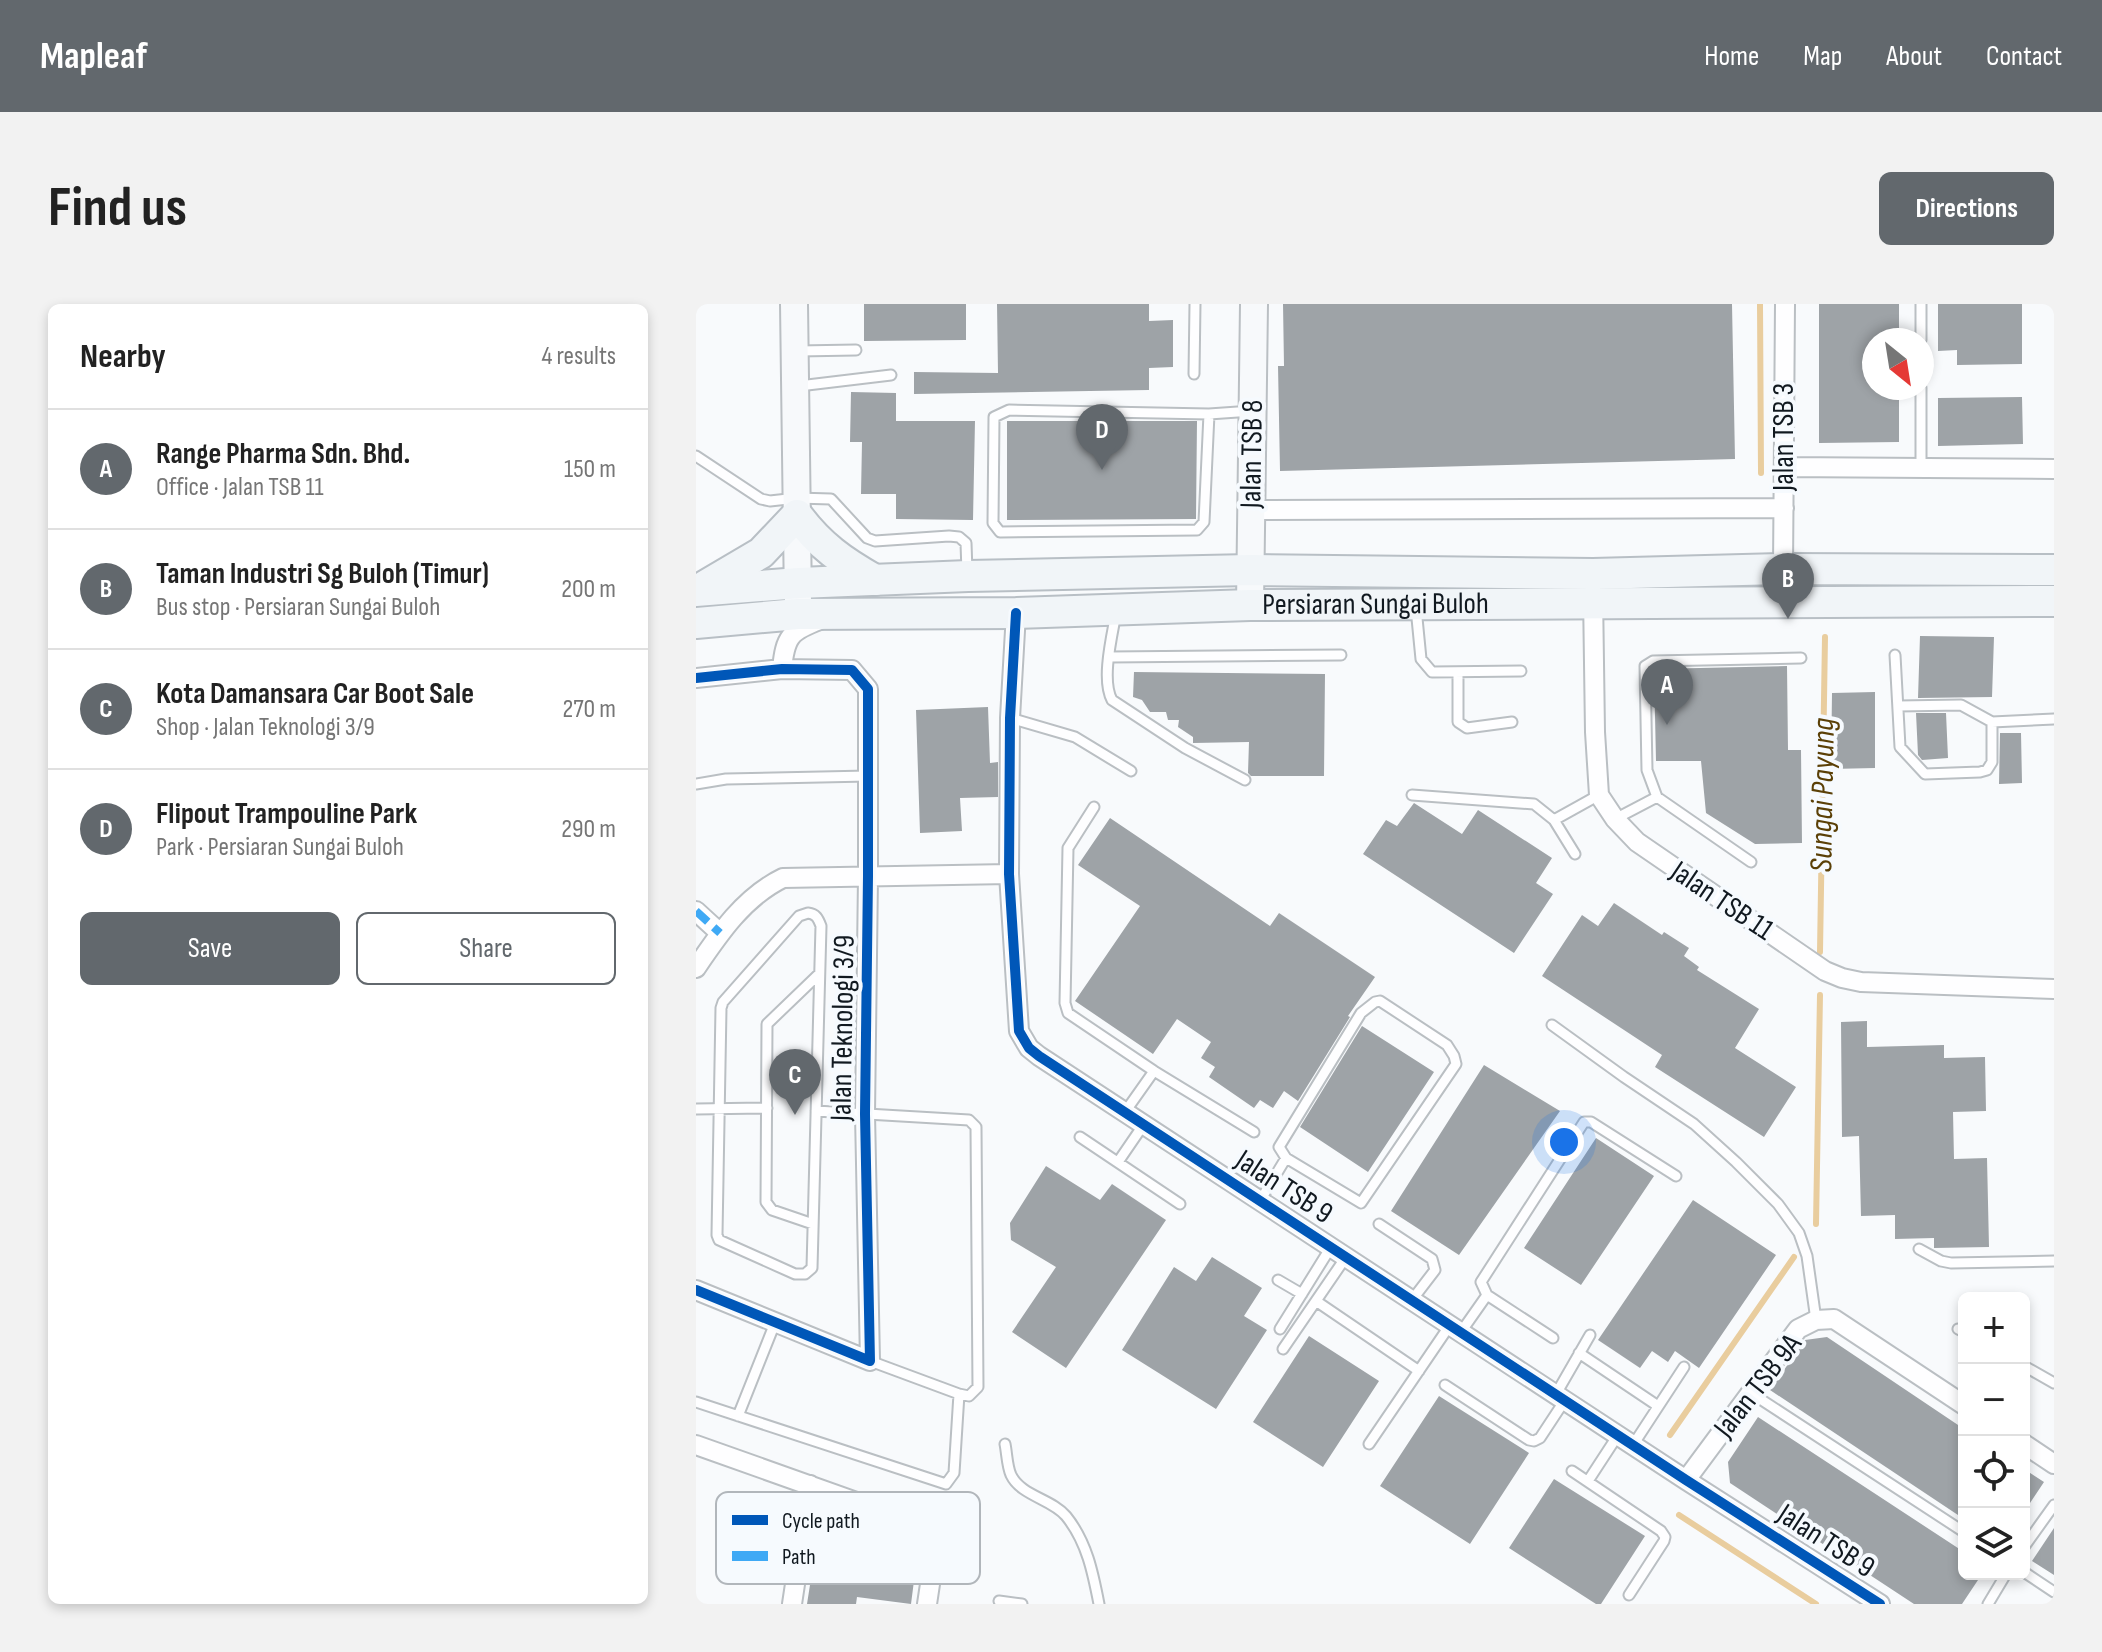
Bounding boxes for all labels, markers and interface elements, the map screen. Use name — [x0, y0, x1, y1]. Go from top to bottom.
text: Mapleaf — [40, 34, 147, 79]
text: Home — [1704, 40, 1759, 73]
text: Map — [1803, 40, 1842, 73]
text: About — [1886, 40, 1942, 73]
text: Contact — [1986, 40, 2062, 73]
button: Directions — [1879, 172, 2054, 245]
text: Find us — [48, 175, 187, 242]
north arrow — [1862, 328, 1934, 400]
text: Nearby — [80, 336, 166, 377]
text: 4 results — [541, 341, 616, 372]
street label: Jalan TSB 3 — [1766, 383, 1802, 492]
street label: Jalan TSB 8 — [1233, 399, 1271, 510]
pin: D — [1076, 404, 1128, 470]
text: Range Pharma Sdn. Bhd. — [156, 436, 410, 472]
text: A — [100, 454, 112, 485]
text: 150 m — [564, 454, 616, 485]
text: Office · Jalan TSB 11 — [156, 472, 324, 503]
pin: B — [1762, 553, 1814, 619]
text: Taman Industri Sg Buloh (Timur) — [156, 556, 489, 592]
text: B — [100, 574, 112, 605]
text: 200 m — [561, 574, 616, 605]
street label: Persiaran Sungai Buloh — [1262, 586, 1489, 623]
text: Bus stop · Persiaran Sungai Buloh — [156, 592, 440, 623]
pin: A — [1641, 659, 1693, 725]
text: Kota Damansara Car Boot Sale — [156, 676, 474, 712]
text: C — [99, 694, 113, 725]
text: 270 m — [563, 694, 616, 725]
text: Shop · Jalan Teknologi 3/9 — [156, 712, 375, 743]
water label: Sungai Payung — [1802, 717, 1844, 873]
text: Flipout Trampouline Park — [156, 796, 417, 832]
text: D — [99, 814, 113, 845]
text: 290 m — [561, 814, 616, 845]
text: Park · Persiaran Sungai Buloh — [156, 832, 404, 863]
street label: Jalan TSB 11 — [1663, 853, 1781, 949]
button: Save — [80, 912, 340, 985]
button: Share — [356, 912, 616, 985]
street label: Jalan Teknologi 3/9 — [823, 935, 863, 1122]
pin: C — [769, 1049, 821, 1115]
your location — [1544, 1122, 1584, 1162]
street label: Jalan TSB 9 — [1228, 1142, 1339, 1232]
map controls — [1958, 1292, 2030, 1580]
button: + — [1958, 1292, 2030, 1364]
street label: Jalan TSB 9A — [1706, 1327, 1810, 1446]
button: − — [1958, 1364, 2030, 1436]
button: locate — [1958, 1436, 2030, 1508]
legend — [716, 1492, 980, 1584]
street label: Jalan TSB 9 — [1770, 1496, 1881, 1586]
text: Cycle path — [782, 1508, 860, 1535]
button: layers — [1958, 1508, 2030, 1580]
text: Path — [782, 1544, 816, 1571]

